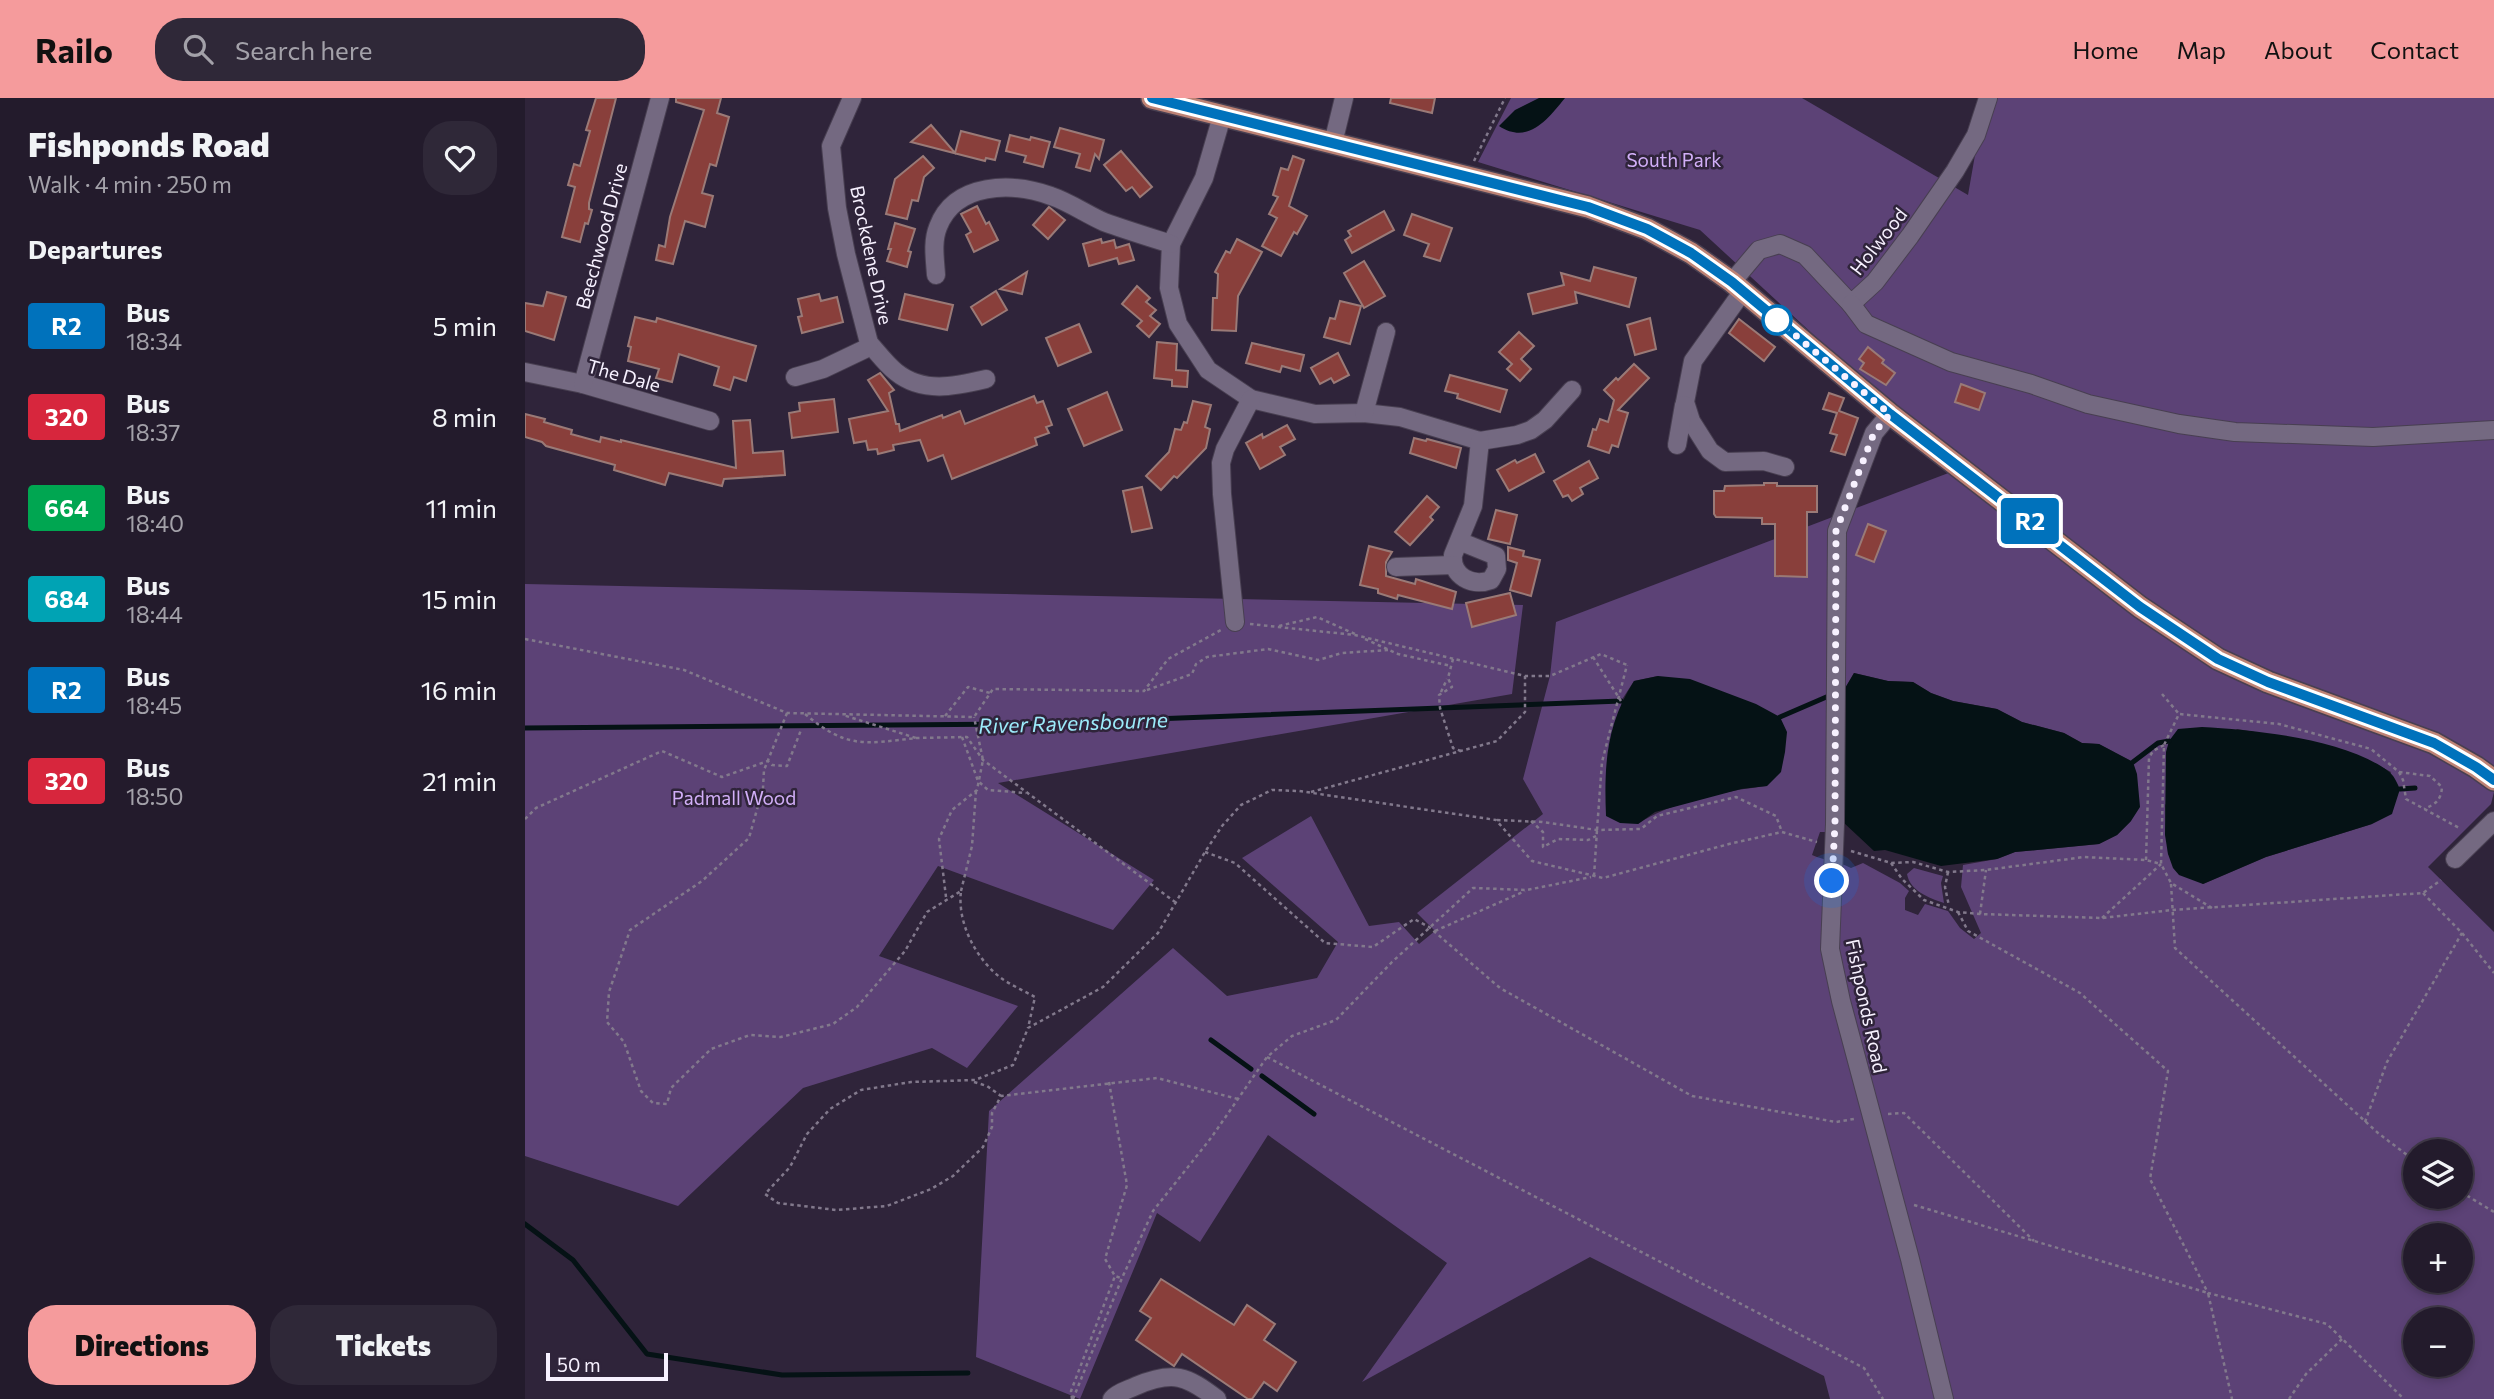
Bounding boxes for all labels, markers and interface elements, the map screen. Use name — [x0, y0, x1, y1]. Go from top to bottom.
search box — [155, 18, 645, 81]
text: Railo — [35, 29, 113, 70]
icon: search — [179, 30, 217, 68]
text: Search here — [235, 34, 372, 65]
text: Home — [2073, 35, 2139, 64]
text: Map — [2177, 35, 2226, 64]
text: About — [2264, 35, 2332, 64]
text: Contact — [2370, 35, 2459, 64]
button: heart — [423, 121, 497, 195]
text: Fishponds Road — [28, 123, 270, 164]
park label: South Park — [1626, 148, 1722, 171]
street label: Beechwood Drive — [570, 160, 632, 312]
text: Walk · 4 min · 250 m — [28, 170, 232, 198]
street label: Brockdene Drive — [846, 183, 898, 327]
street label: Holwood — [1845, 203, 1911, 279]
text: Departures — [28, 233, 163, 264]
text: Bus — [126, 296, 170, 327]
unlabelled marker — [1762, 305, 1792, 335]
text: 5 min — [433, 310, 497, 341]
text: R2 — [51, 311, 82, 340]
text: 18:34 — [126, 327, 182, 355]
street label: The Dale — [585, 354, 663, 396]
text: Bus — [126, 387, 170, 418]
text: 8 min — [432, 401, 497, 432]
text: 320 — [45, 402, 88, 431]
text: 18:37 — [126, 418, 180, 446]
text: Bus — [126, 478, 170, 509]
text: 11 min — [426, 492, 497, 523]
text: 664 — [44, 493, 89, 522]
line badge: R2 — [1999, 498, 2061, 544]
text: R2 — [2015, 506, 2045, 535]
text: 18:40 — [126, 509, 184, 537]
text: Bus — [126, 569, 170, 600]
text: 15 min — [422, 583, 497, 614]
text: 684 — [44, 584, 89, 613]
text: 18:44 — [126, 600, 183, 628]
text: Bus — [126, 660, 170, 691]
text: 16 min — [421, 674, 497, 705]
text: R2 — [51, 675, 82, 704]
text: 18:45 — [126, 691, 182, 719]
water label: River Ravensbourne — [978, 706, 1168, 738]
text: Bus — [126, 751, 170, 782]
text: 21 min — [422, 765, 497, 796]
text: 320 — [45, 766, 88, 795]
text: 18:50 — [126, 782, 183, 810]
park label: Padmall Wood — [672, 786, 796, 809]
your location — [1814, 863, 1849, 898]
street label: Fishponds Road — [1842, 937, 1892, 1075]
map controls — [2403, 1139, 2473, 1377]
button: layers — [2403, 1139, 2473, 1209]
button: + — [2403, 1223, 2473, 1293]
button: Directions — [28, 1305, 256, 1385]
button: Tickets — [270, 1305, 497, 1385]
button: − — [2403, 1307, 2473, 1377]
scale bar — [546, 1350, 669, 1382]
text: 50 m — [557, 1353, 601, 1376]

